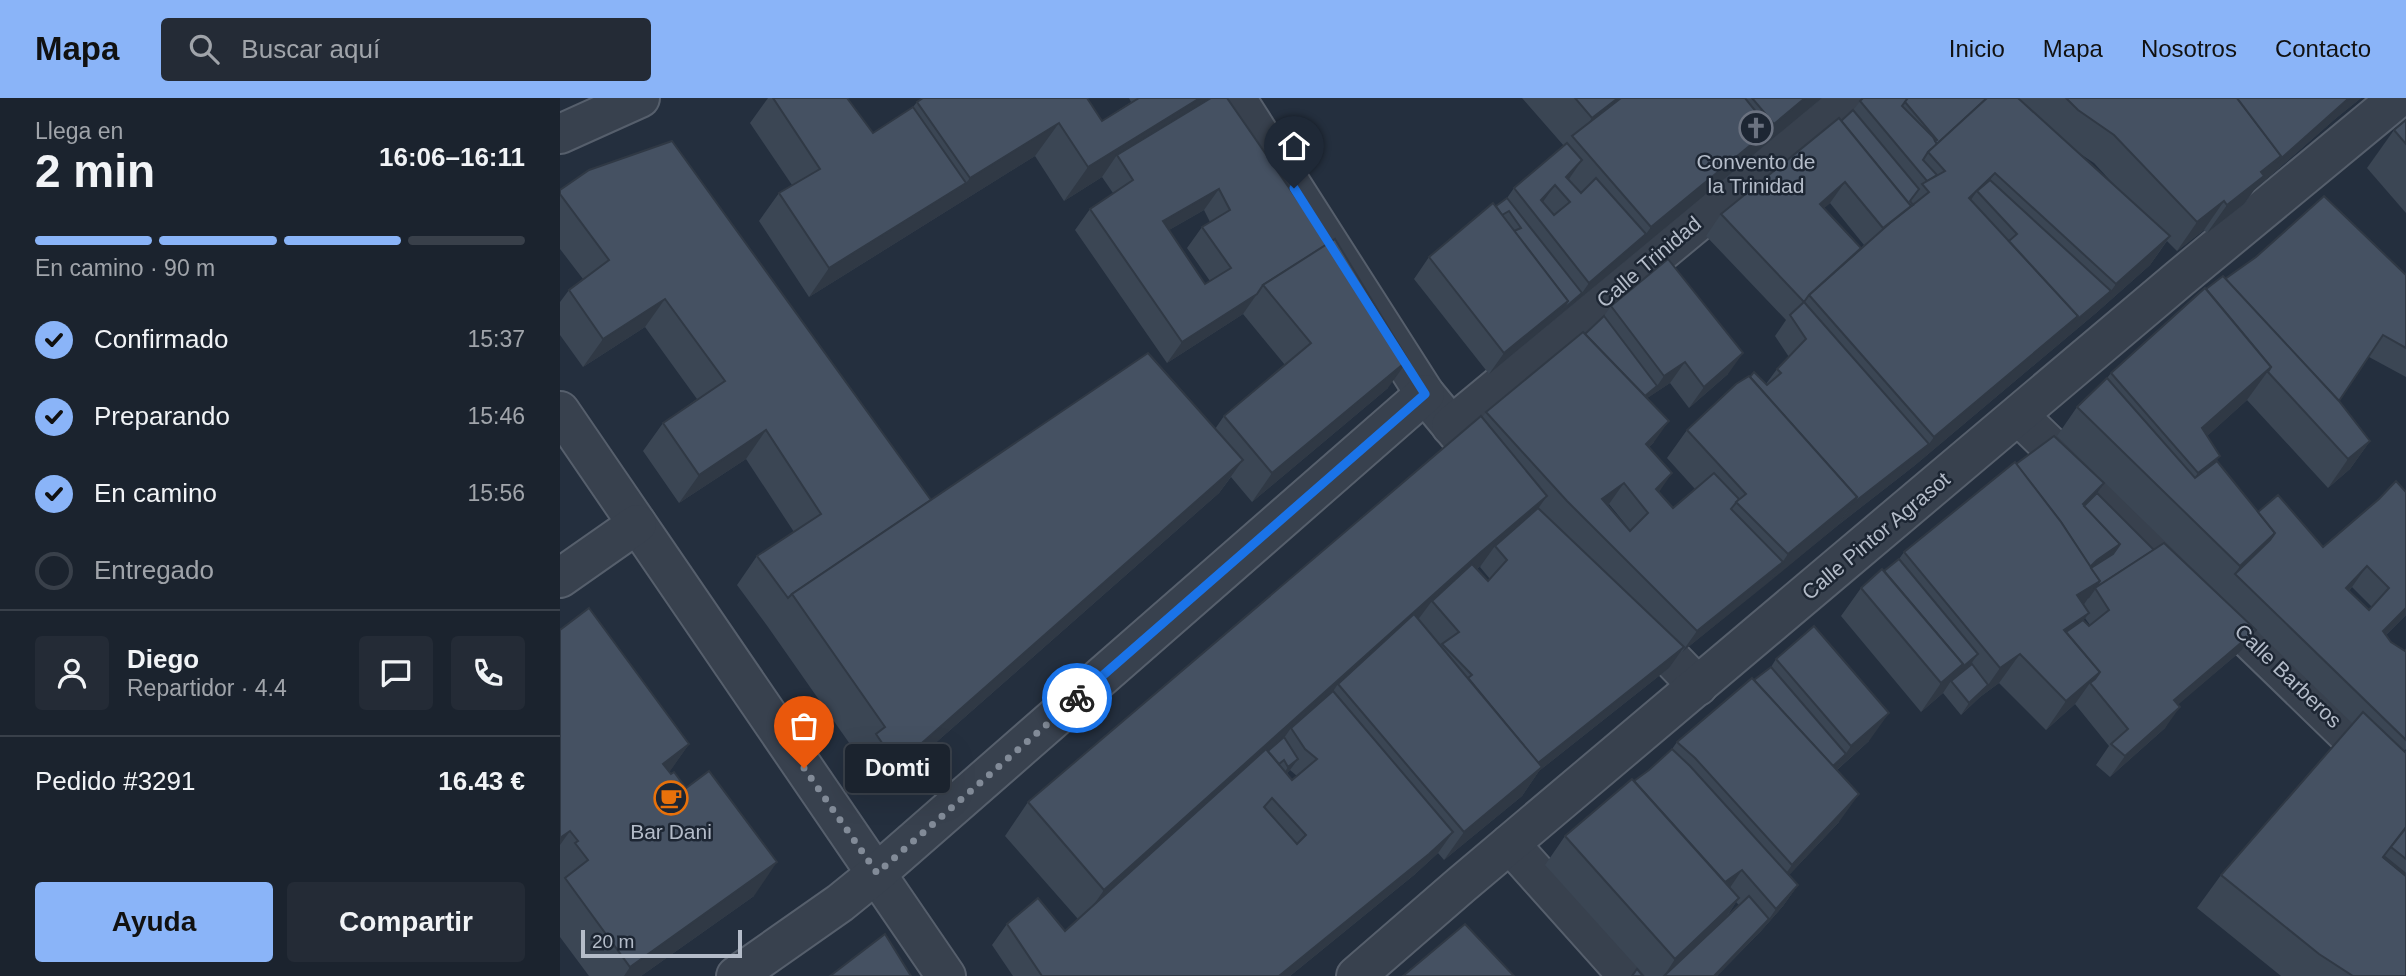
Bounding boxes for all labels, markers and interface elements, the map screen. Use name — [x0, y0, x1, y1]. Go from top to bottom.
search box — [161, 18, 651, 81]
text: Mapa — [35, 30, 119, 67]
icon: search — [185, 30, 223, 68]
text: Buscar aquí — [241, 34, 380, 64]
text: Inicio — [1949, 35, 2005, 62]
text: Mapa — [2043, 35, 2103, 62]
text: Nosotros — [2141, 35, 2237, 62]
text: Contacto — [2275, 35, 2371, 62]
church icon: Convento de la Trinidad — [1737, 109, 1775, 147]
pin — [1264, 116, 1324, 188]
text: Llega en — [35, 118, 123, 144]
icon: home — [1275, 127, 1313, 165]
text: 16:06–16:11 — [379, 142, 525, 172]
text: 2 min — [35, 145, 155, 197]
place label: Convento de la Trinidad — [1696, 150, 1816, 197]
street label: Calle Trinidad — [1592, 212, 1705, 312]
text: En camino · 90 m — [35, 255, 215, 281]
icon: check — [35, 321, 73, 359]
text: Confirmado — [94, 324, 228, 354]
text: 15:37 — [467, 326, 525, 352]
icon: check — [35, 398, 73, 436]
text: Preparando — [94, 401, 230, 431]
text: 15:46 — [467, 403, 525, 429]
street label: Calle Pintor Agrasot — [1797, 467, 1954, 604]
icon: check — [35, 475, 73, 513]
text: En camino — [94, 478, 217, 508]
text: 15:56 — [467, 480, 525, 506]
text: Entregado — [94, 555, 214, 585]
street label: Calle Barberos — [2230, 619, 2346, 732]
button: person — [35, 636, 109, 710]
button: chat — [359, 636, 433, 710]
button: phone — [451, 636, 525, 710]
text: Diego — [127, 644, 199, 674]
courier — [1042, 663, 1112, 733]
text: Repartidor · 4.4 — [127, 675, 287, 701]
icon: bike — [1058, 679, 1096, 717]
pin — [774, 696, 834, 768]
icon: bag — [785, 707, 823, 745]
callout: Domti — [846, 744, 951, 792]
text: Domti — [865, 755, 930, 781]
text: Pedido #3291 — [35, 766, 195, 796]
text: 16.43 € — [438, 766, 525, 796]
cafe icon: Bar Dani — [652, 779, 690, 817]
place label: Bar Dani — [630, 820, 712, 843]
button: Ayuda — [35, 882, 273, 962]
button: Compartir — [287, 882, 525, 962]
scale bar — [581, 927, 742, 959]
text: 20 m — [592, 931, 634, 952]

